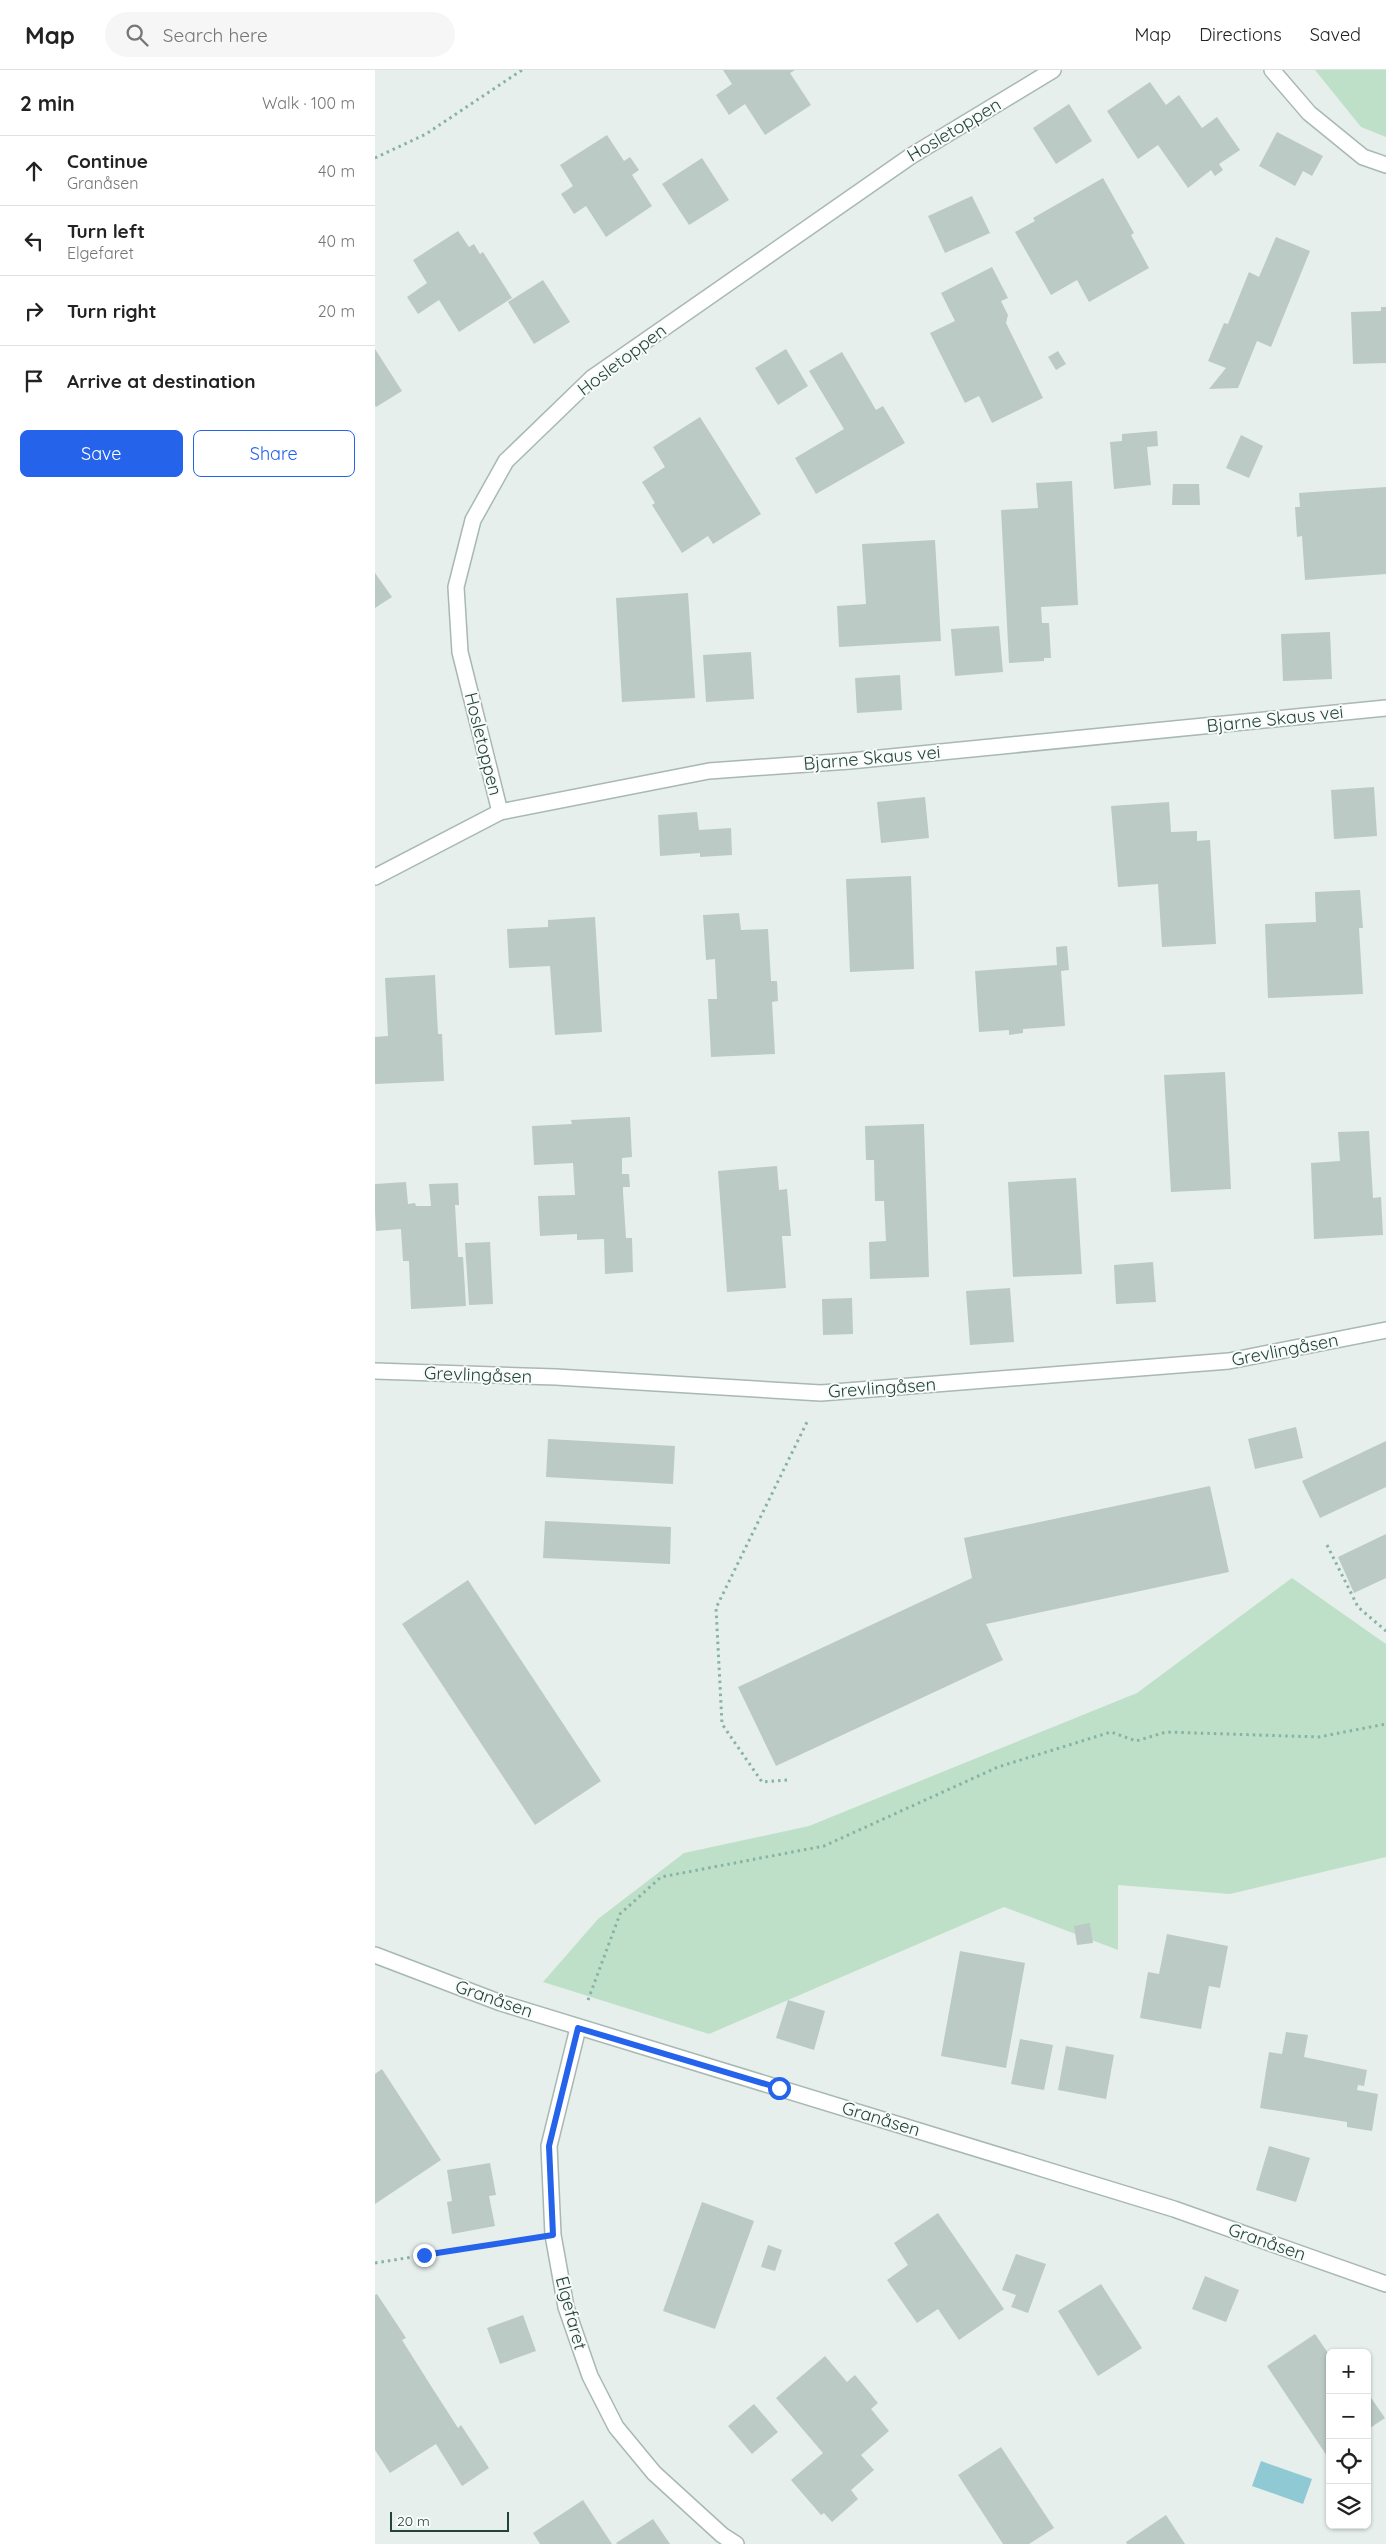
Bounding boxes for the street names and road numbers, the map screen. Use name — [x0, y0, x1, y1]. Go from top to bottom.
street label: Hosletoppen — [903, 92, 1005, 167]
street label: Hosletoppen — [573, 319, 671, 401]
street label: Hosletoppen — [460, 690, 507, 798]
street label: Bjarne Skaus vei — [1205, 700, 1344, 737]
street label: Bjarne Skaus vei — [803, 740, 941, 775]
street label: Grevlingåsen — [1230, 1328, 1340, 1371]
street label: Grevlingåsen — [424, 1361, 532, 1388]
street label: Grevlingåsen — [827, 1372, 937, 1403]
street label: Granåsen — [452, 1975, 536, 2022]
street label: Granåsen — [839, 2096, 923, 2141]
street label: Granåsen — [1225, 2218, 1309, 2265]
street label: Elgefaret — [551, 2273, 592, 2352]

